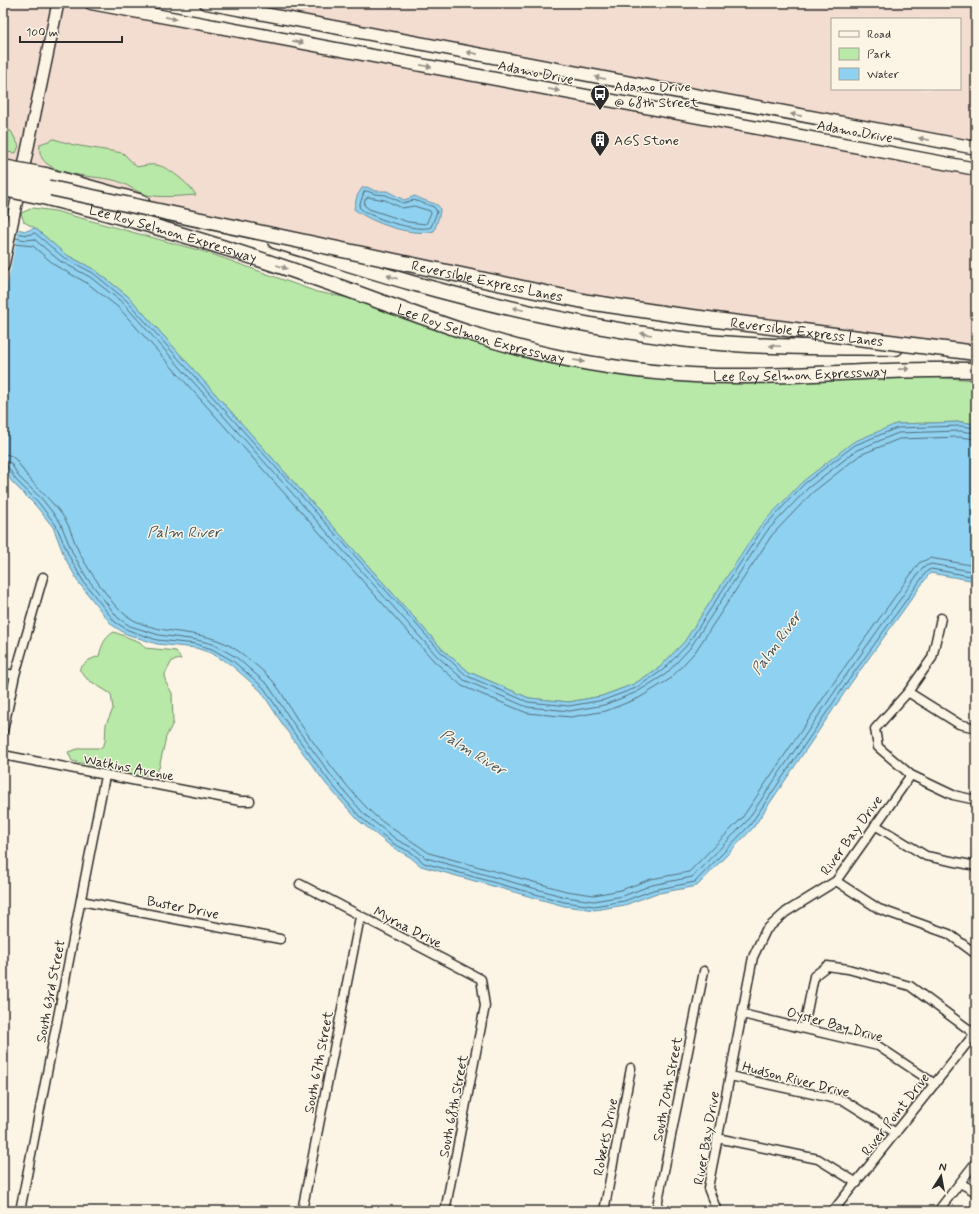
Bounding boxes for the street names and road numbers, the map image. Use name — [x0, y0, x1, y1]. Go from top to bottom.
street label: Adamo Drive — [496, 57, 575, 89]
street label: Adamo Drive — [815, 116, 894, 148]
street label: Lee Roy Selmon Expressway — [87, 201, 259, 268]
street label: Reversible Express Lanes — [410, 257, 564, 306]
street label: Lee Roy Selmon Expressway — [394, 301, 566, 368]
street label: Reversible Express Lanes — [729, 314, 884, 351]
street label: Lee Roy Selmon Expressway — [713, 363, 887, 386]
street label: Watkins Avenue — [82, 750, 176, 786]
street label: River Bay Drive — [817, 792, 887, 879]
street label: Buster Drive — [145, 892, 220, 924]
street label: Myrna Drive — [370, 903, 445, 953]
street label: South 63rd Street — [32, 938, 70, 1044]
street label: Oyster Bay Drive — [785, 1003, 885, 1046]
street label: South 67th Street — [300, 1009, 338, 1115]
street label: South 70th Street — [649, 1035, 687, 1143]
street label: South 68th Street — [435, 1052, 473, 1159]
street label: Hudson River Drive — [740, 1058, 851, 1102]
street label: River Point Drive — [858, 1069, 934, 1160]
street label: River Bay Drive — [690, 1090, 724, 1186]
street label: Roberts Drive — [590, 1097, 622, 1177]

